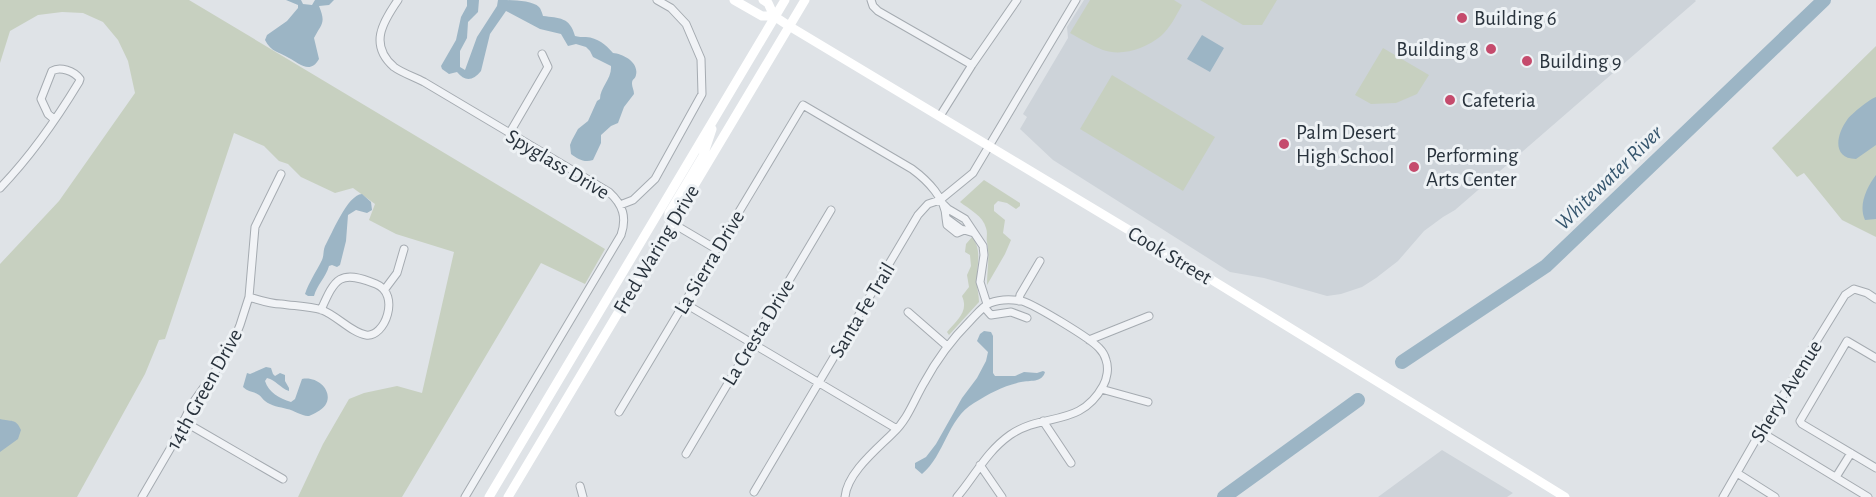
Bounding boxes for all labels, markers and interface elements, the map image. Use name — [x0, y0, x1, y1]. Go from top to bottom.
place label: Building 6 — [1474, 8, 1557, 29]
marker: Building 6 — [1455, 11, 1469, 25]
place label: Building 8 — [1396, 39, 1479, 60]
marker: Building 8 — [1484, 42, 1498, 56]
place label: Building 9 — [1539, 51, 1622, 72]
marker: Building 9 — [1520, 54, 1534, 68]
place label: Cafeteria — [1462, 90, 1536, 111]
marker: Cafeteria — [1443, 93, 1457, 107]
water label: Whitewater River — [1551, 121, 1667, 234]
place label: Palm Desert High School — [1296, 122, 1396, 167]
street label: Spyglass Drive — [502, 125, 613, 203]
marker: Palm Desert High School — [1277, 137, 1291, 151]
place label: Performing Arts Center — [1426, 145, 1519, 190]
marker: Performing Arts Center — [1407, 160, 1421, 174]
street label: Fred Waring Drive — [610, 181, 703, 317]
street label: La Sierra Drive — [670, 207, 749, 318]
street label: Cook Street — [1124, 222, 1216, 289]
street label: Santa Fe Trail — [826, 259, 899, 361]
street label: La Cresta Drive — [718, 275, 798, 389]
street label: 14th Green Drive — [163, 325, 246, 453]
street label: Sheryl Avenue — [1747, 336, 1826, 446]

